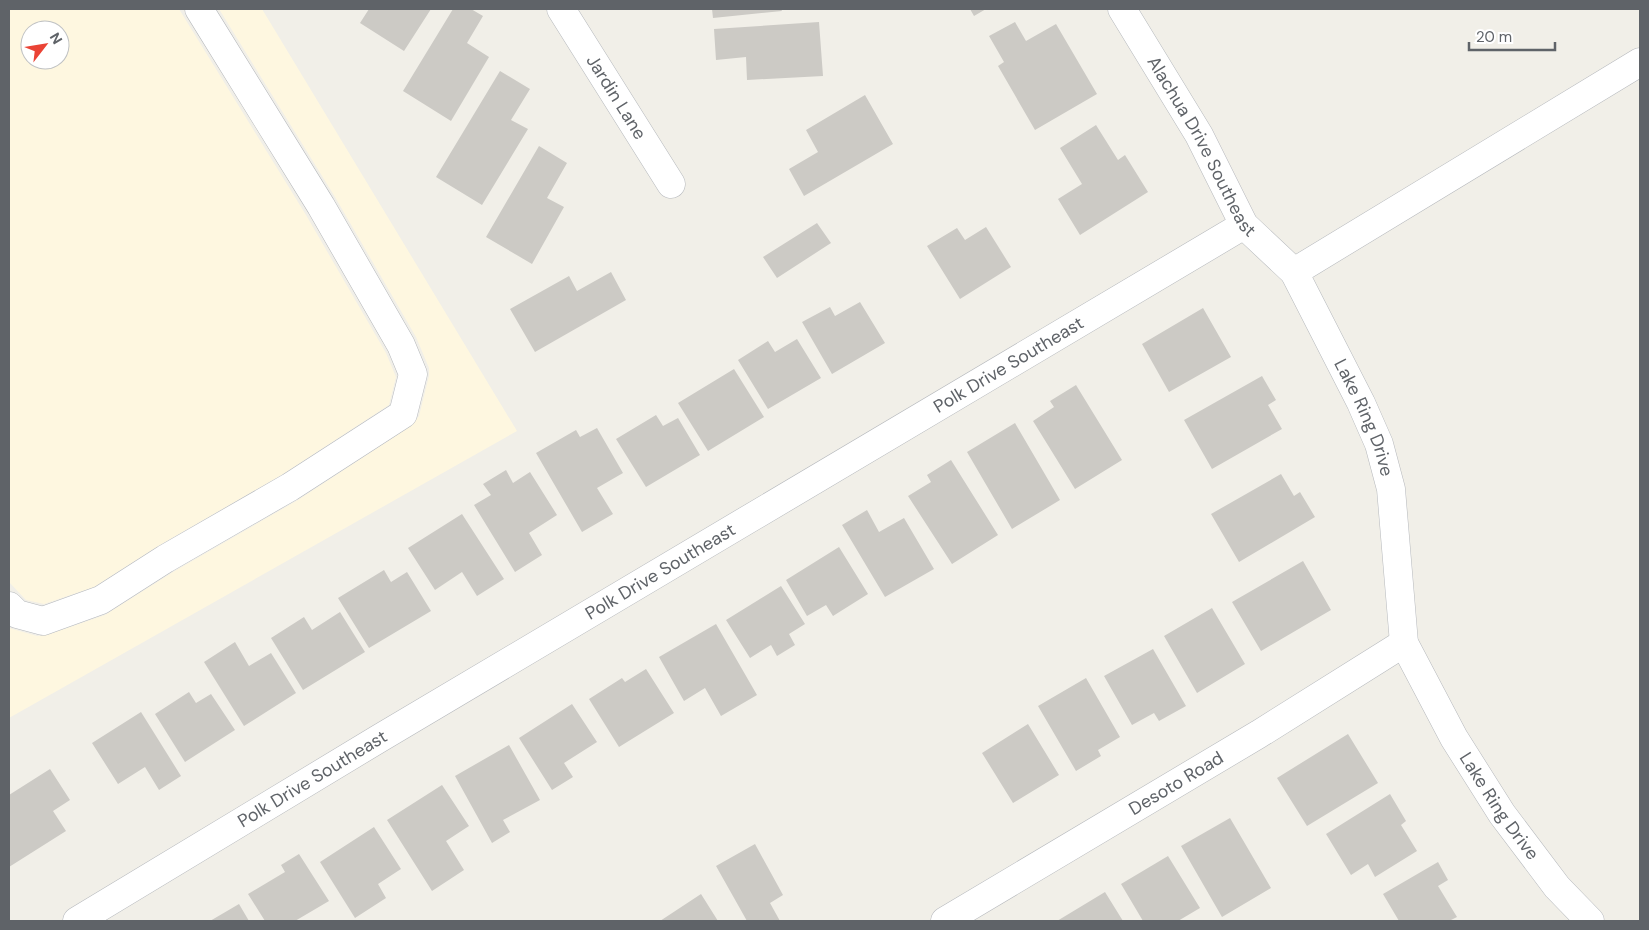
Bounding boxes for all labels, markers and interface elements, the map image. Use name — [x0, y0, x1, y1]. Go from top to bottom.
north arrow — [20, 20, 70, 70]
scale bar — [1469, 20, 1555, 52]
text: 20 m — [1476, 27, 1512, 47]
text: N — [46, 29, 66, 47]
street label: Jardin Lane — [581, 50, 652, 144]
street label: Alachua Drive Southeast — [1142, 52, 1261, 242]
street label: Polk Drive Southeast — [929, 311, 1088, 419]
street label: Lake Ring Drive — [1329, 355, 1399, 479]
street label: Polk Drive Southeast — [581, 518, 740, 625]
street label: Polk Drive Southeast — [233, 724, 392, 833]
street label: Desoto Road — [1124, 746, 1228, 821]
street label: Lake Ring Drive — [1454, 748, 1544, 865]

